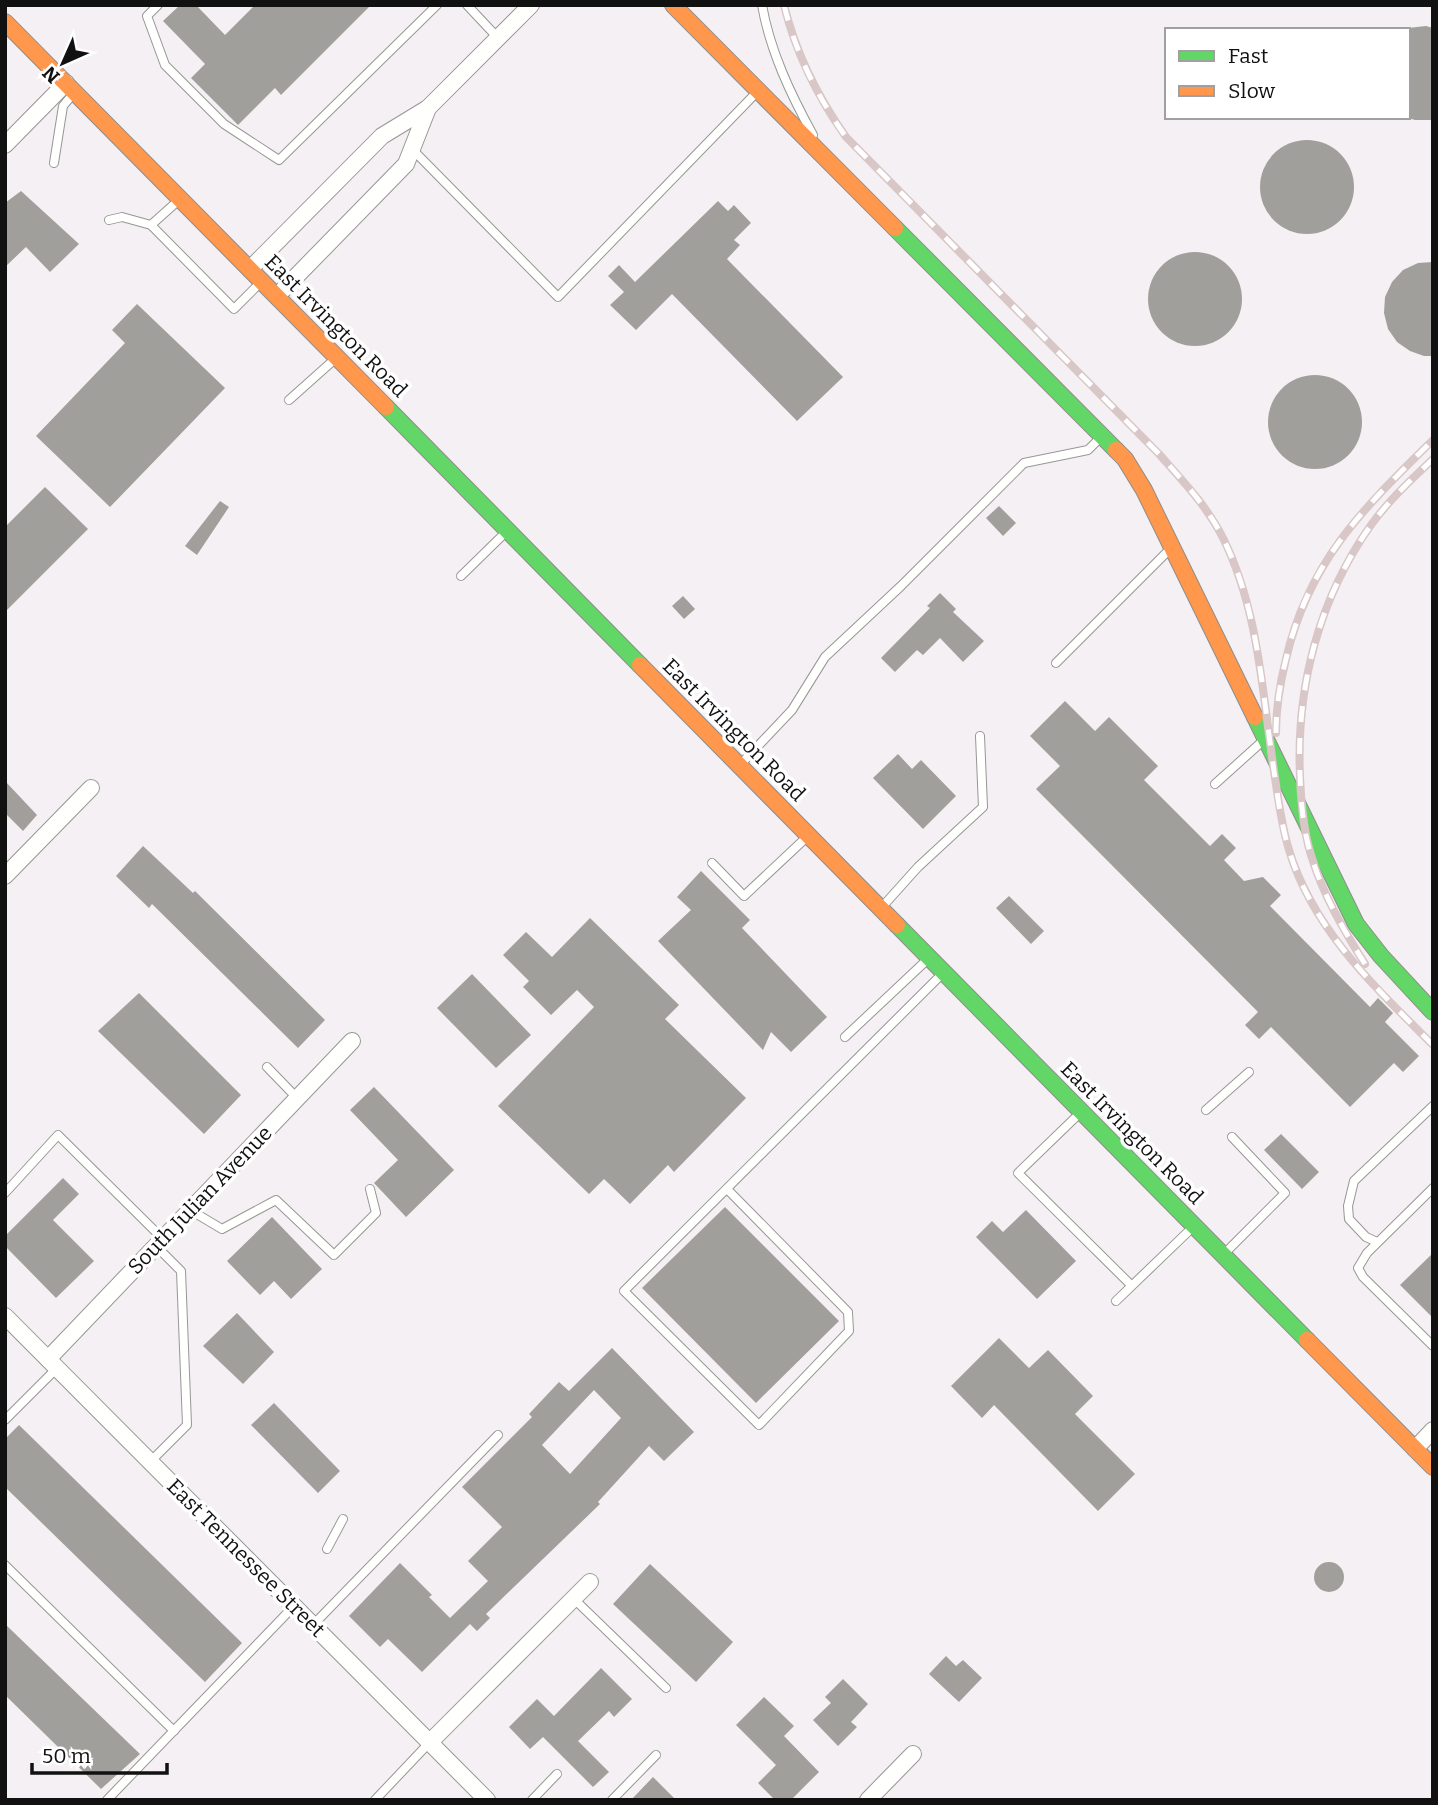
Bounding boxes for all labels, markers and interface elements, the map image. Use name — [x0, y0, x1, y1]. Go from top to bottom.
north arrow — [28, 28, 98, 98]
legend — [1165, 28, 1410, 119]
text: Fast — [1228, 43, 1269, 69]
text: N — [38, 61, 65, 88]
text: Slow — [1228, 78, 1275, 104]
street label: East Irvington Road — [259, 249, 413, 403]
street label: East Irvington Road — [657, 653, 811, 807]
street label: East Irvington Road — [1055, 1056, 1209, 1210]
street label: South Julian Avenue — [122, 1120, 278, 1280]
street label: East Tennessee Street — [161, 1473, 331, 1643]
scale bar — [32, 1731, 166, 1775]
text: 50 m — [42, 1743, 91, 1769]

